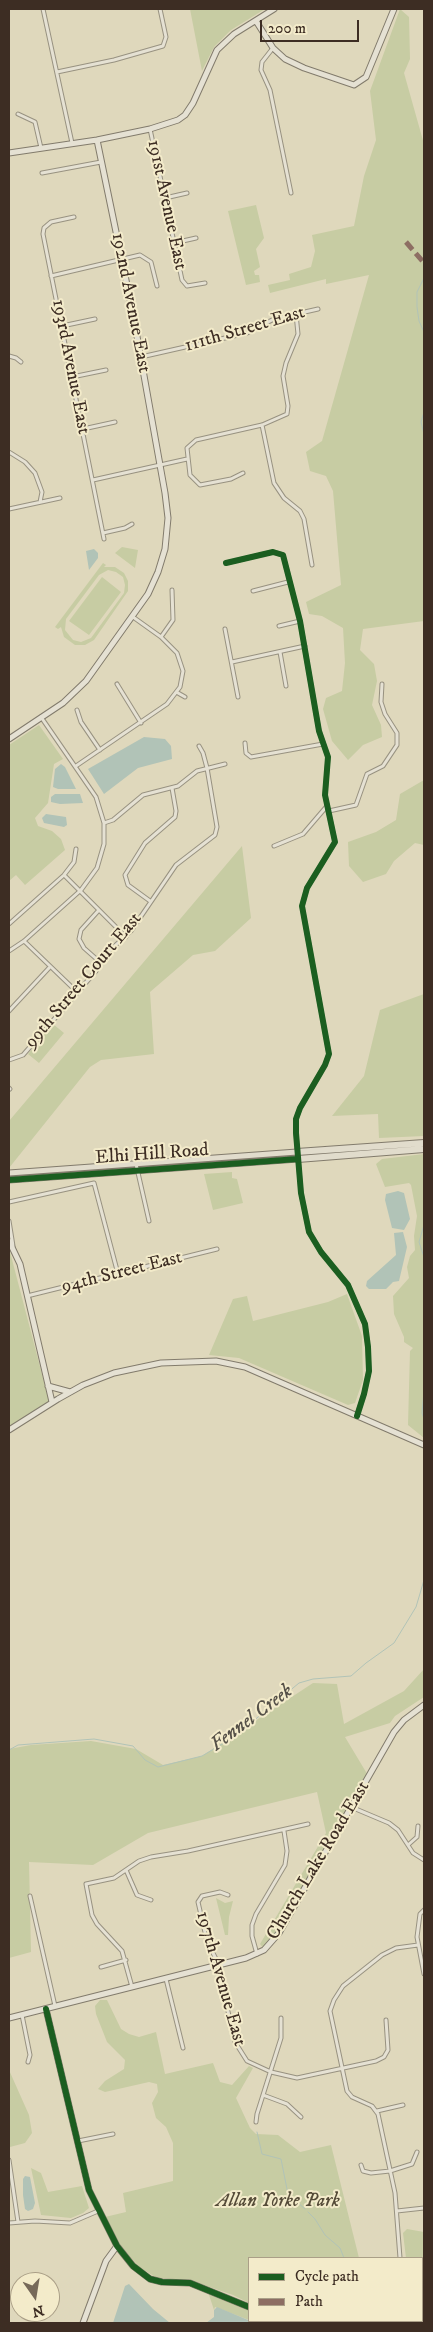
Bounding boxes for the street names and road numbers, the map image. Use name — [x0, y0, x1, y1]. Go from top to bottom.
street label: 191st Avenue East — [141, 138, 191, 272]
street label: 192nd Avenue East — [105, 231, 155, 375]
street label: 193rd Avenue East — [46, 298, 94, 436]
street label: 111th Street East — [182, 302, 308, 358]
street label: 99th Street Court East — [21, 908, 147, 1054]
street label: Elhi Hill Road — [94, 1140, 210, 1170]
street label: 94th Street East — [59, 1247, 185, 1299]
street label: Church Lake Road East — [263, 1777, 375, 1945]
street label: 197th Avenue East — [190, 1909, 250, 2049]

